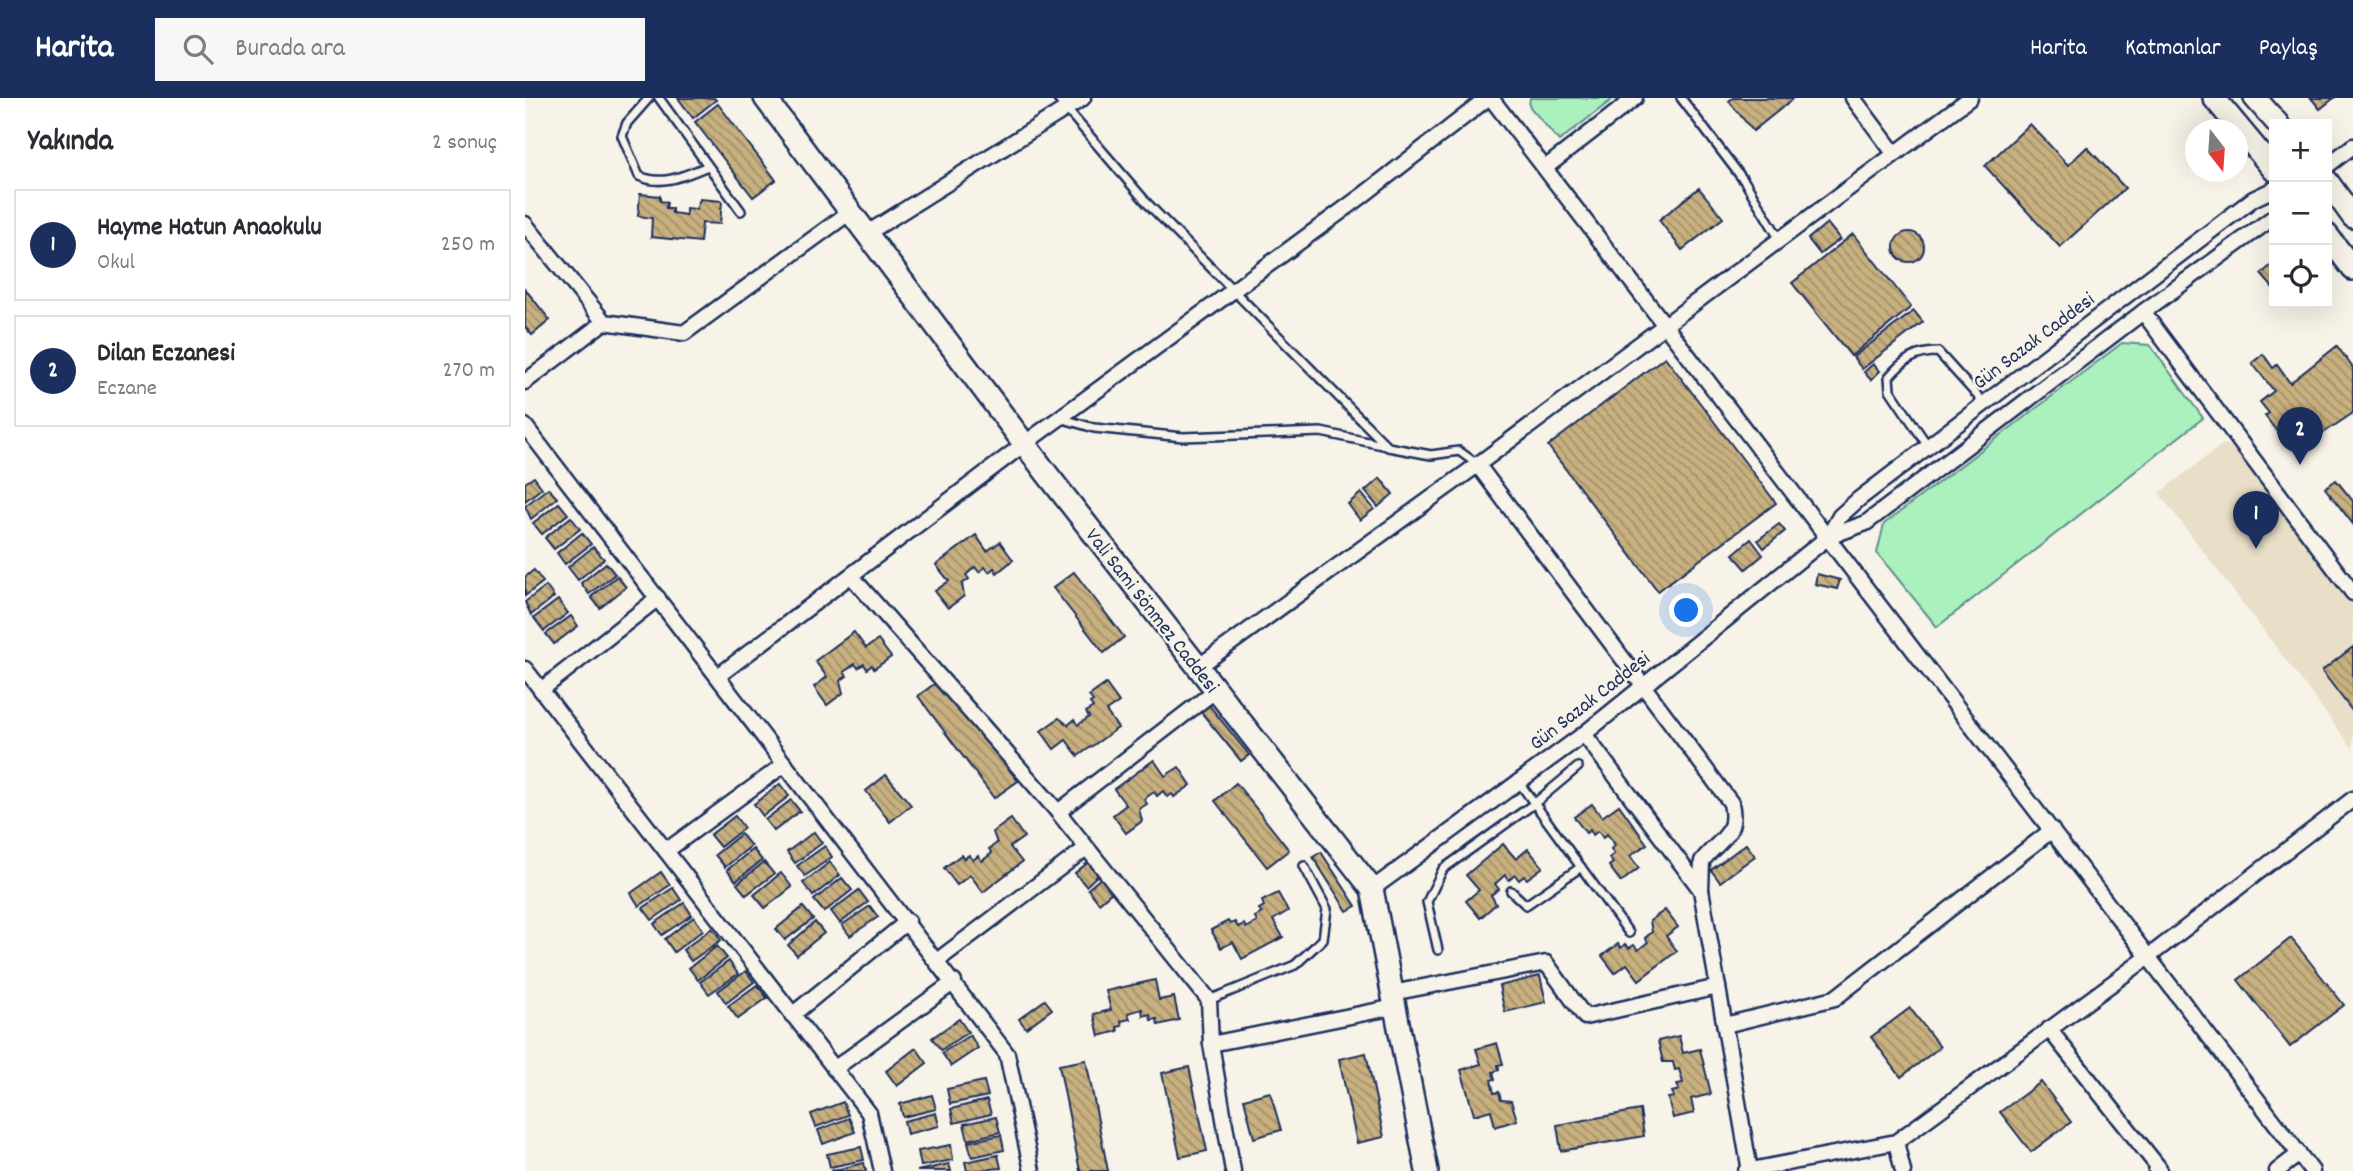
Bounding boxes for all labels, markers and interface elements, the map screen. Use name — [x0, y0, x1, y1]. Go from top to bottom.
search box — [155, 18, 645, 81]
text: Harita — [35, 26, 113, 73]
icon: search — [179, 30, 217, 68]
text: Burada ara — [235, 31, 345, 68]
text: Harita — [2030, 32, 2087, 66]
text: Katmanlar — [2125, 32, 2221, 66]
text: Paylaş — [2259, 32, 2318, 66]
north arrow — [2185, 119, 2248, 182]
map controls — [2269, 119, 2332, 308]
button: + — [2269, 119, 2332, 182]
text: Yakında — [28, 122, 113, 165]
text: 2 sonuç — [432, 127, 497, 160]
button: − — [2269, 182, 2332, 245]
text: Hayme Hatun Anaokulu — [97, 210, 322, 247]
text: 1 — [50, 229, 56, 262]
text: 250 m — [441, 229, 495, 262]
button: locate — [2269, 245, 2332, 308]
text: Okul — [97, 247, 135, 280]
street label: Gün Sazak Caddesi — [1967, 286, 2102, 398]
text: Dilan Eczanesi — [97, 336, 235, 373]
text: 2 — [48, 355, 58, 388]
text: 270 m — [443, 355, 495, 388]
text: Eczane — [97, 373, 157, 406]
pin: 2 — [2277, 407, 2323, 465]
pin: 1 — [2233, 491, 2279, 549]
street label: Vali Sami Sönmez Caddesi — [1077, 523, 1225, 701]
your location — [1669, 593, 1703, 627]
street label: Gün Sazak Caddesi — [1524, 645, 1658, 759]

